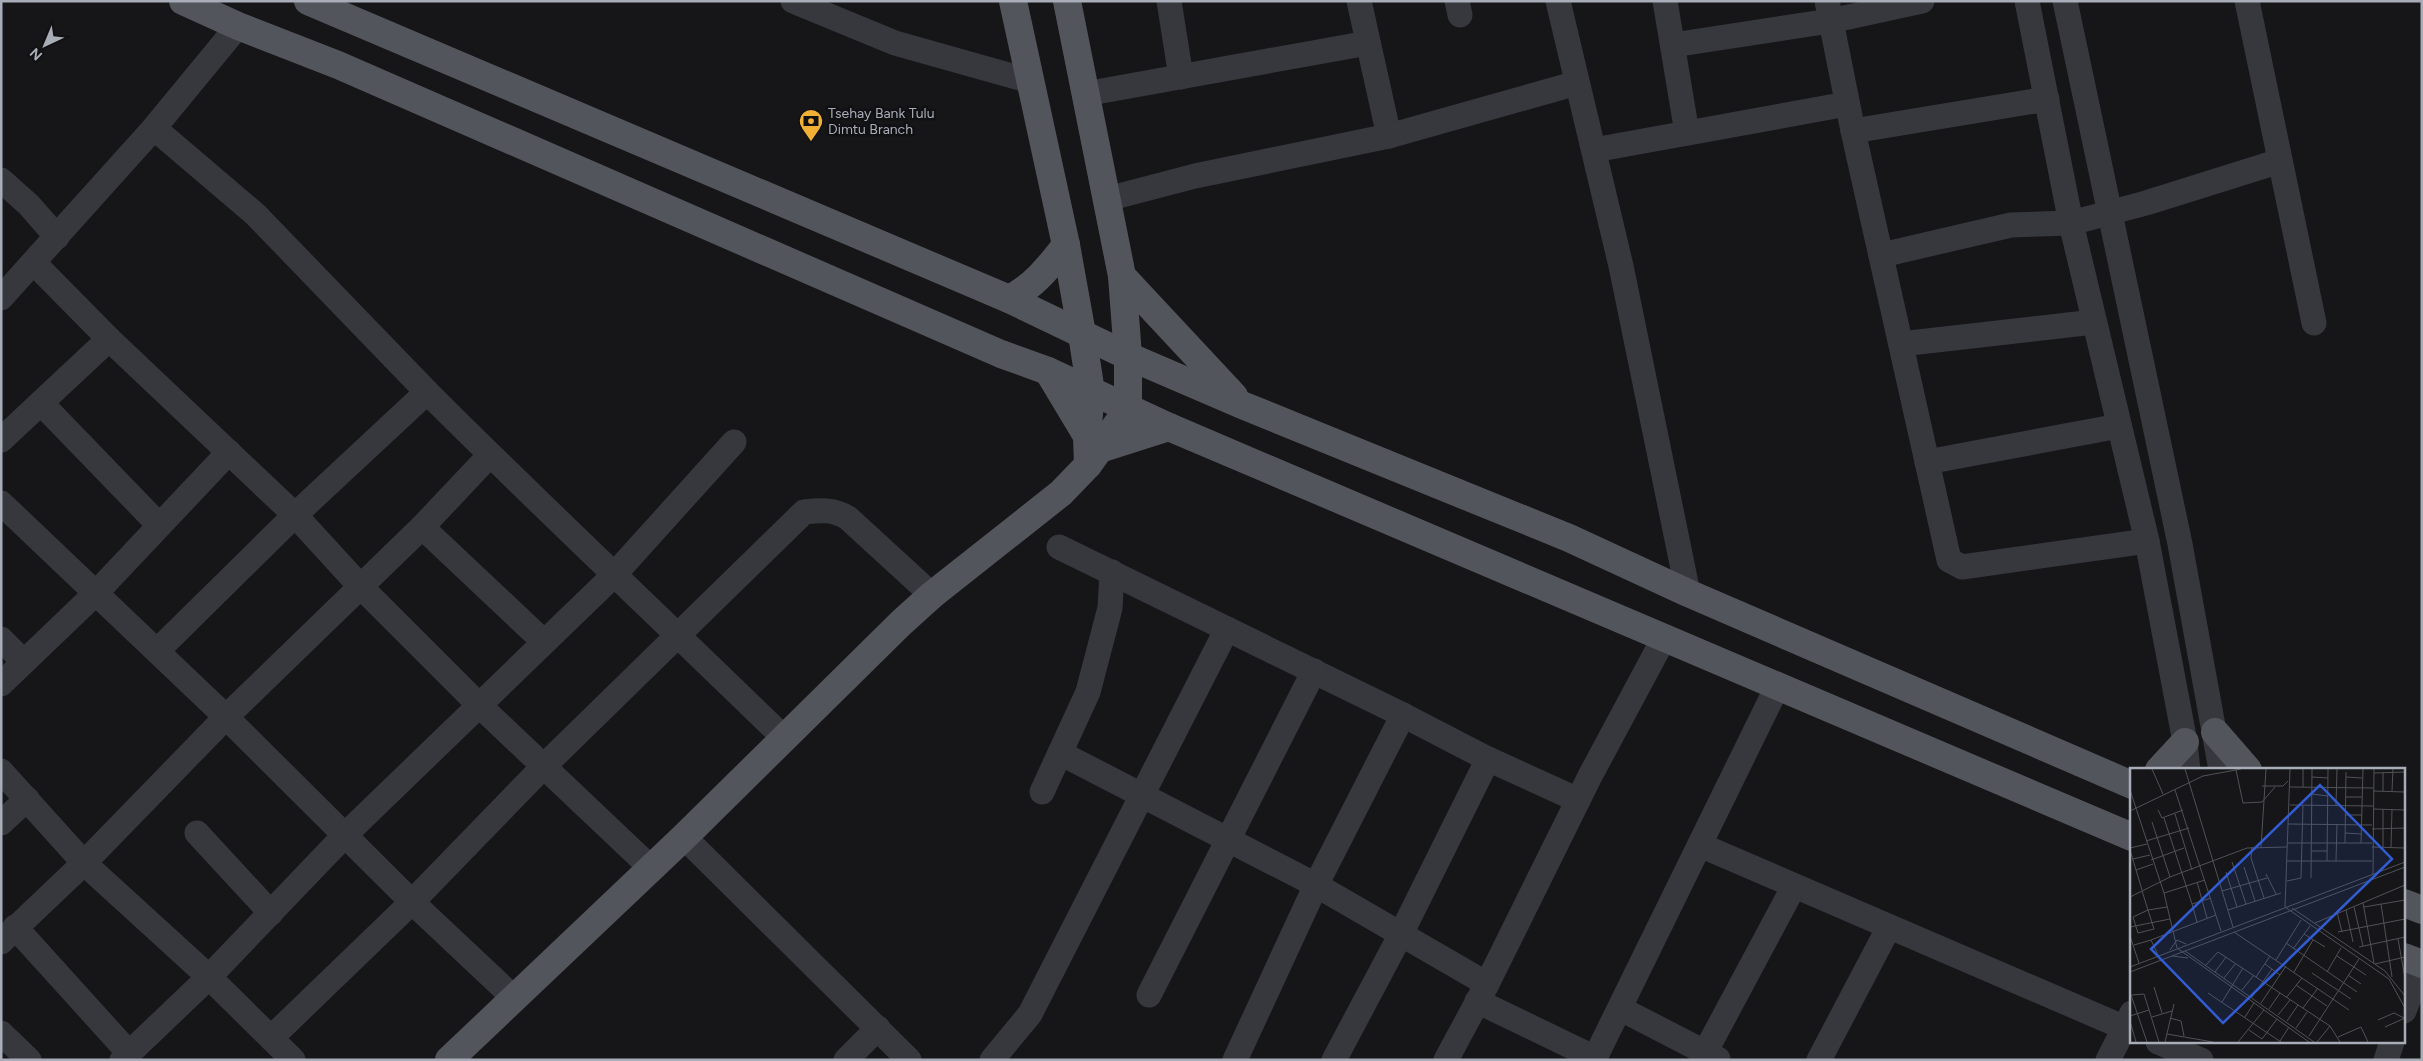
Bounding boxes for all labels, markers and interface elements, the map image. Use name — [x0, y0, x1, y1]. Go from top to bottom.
north arrow — [20, 20, 70, 70]
text: N — [27, 44, 46, 64]
place label: Tsehay Bank Tulu Dimtu Branch — [828, 105, 934, 138]
bank icon: Tsehay Bank Tulu Dimtu Branch — [798, 108, 824, 142]
inset map — [2130, 768, 2406, 1044]

